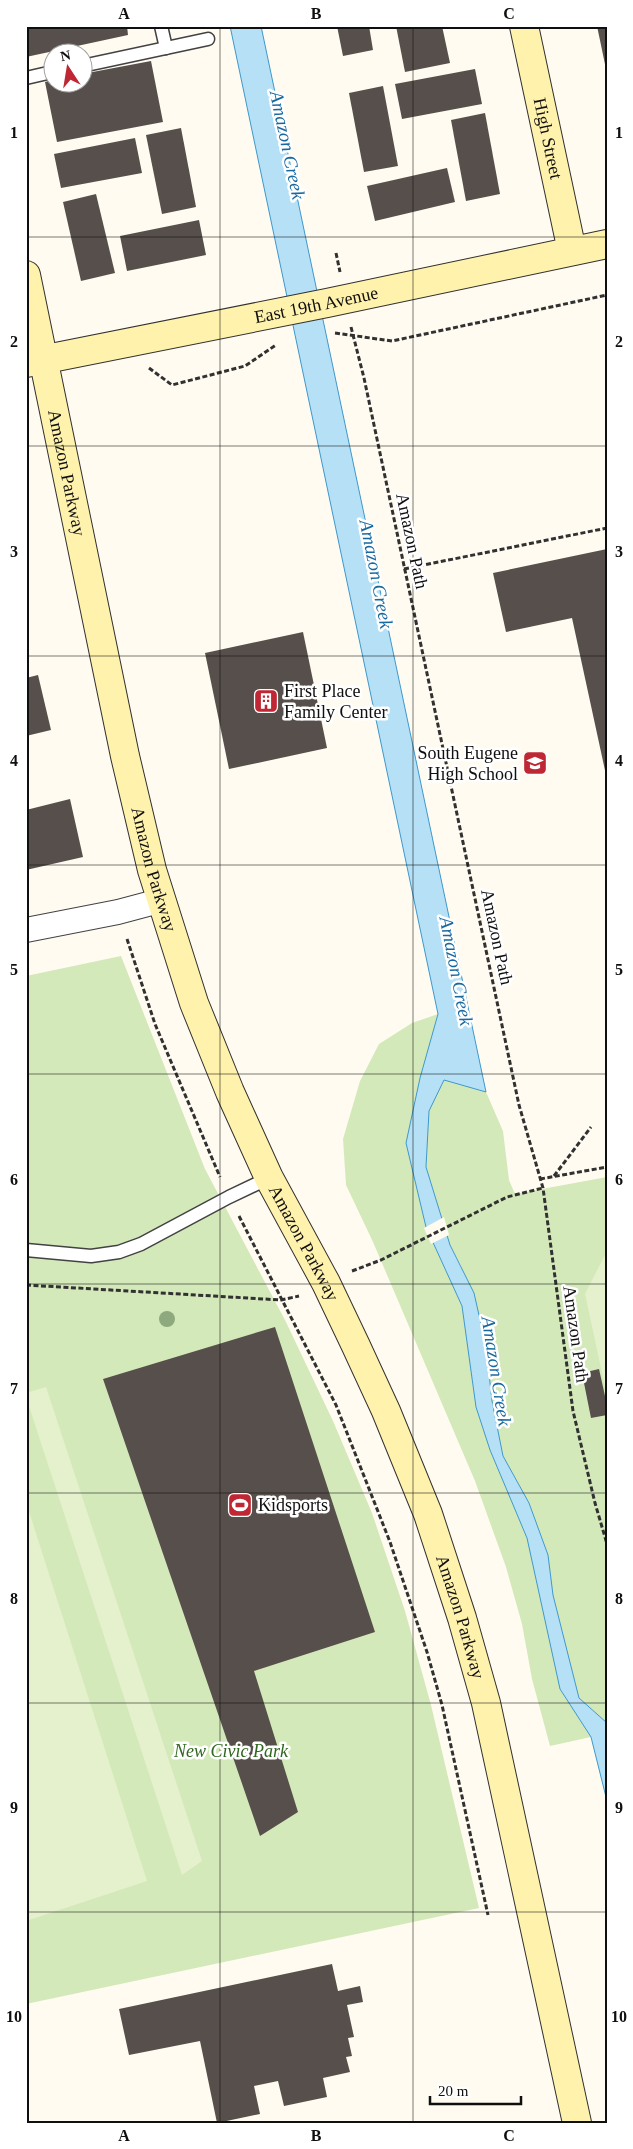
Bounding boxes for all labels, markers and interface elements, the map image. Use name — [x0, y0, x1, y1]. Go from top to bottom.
text: A — [118, 5, 130, 22]
text: B — [311, 5, 322, 22]
text: C — [503, 5, 515, 22]
north arrow — [42, 42, 92, 92]
text: N — [59, 47, 72, 64]
water label: Amazon Creek — [265, 87, 309, 202]
street label: High Street — [530, 96, 566, 181]
text: 1 — [10, 124, 18, 141]
text: 1 — [615, 124, 623, 141]
street label: East 19th Avenue — [253, 283, 380, 327]
text: 2 — [10, 333, 18, 350]
text: 2 — [615, 333, 623, 350]
street label: Amazon Parkway — [44, 408, 89, 538]
street label: Amazon Path — [392, 491, 432, 591]
water label: Amazon Creek — [355, 516, 397, 631]
text: 3 — [10, 543, 18, 560]
text: 3 — [615, 543, 623, 560]
place label: First Place Family Center — [284, 681, 387, 722]
building icon: First Place Family Center — [253, 688, 279, 714]
place label: South Eugene High School — [418, 743, 518, 784]
school or university icon: South Eugene High School — [522, 750, 548, 776]
text: 4 — [10, 752, 18, 769]
text: 4 — [615, 752, 623, 769]
street label: Amazon Parkway — [127, 805, 181, 934]
street label: Amazon Path — [477, 887, 517, 987]
water label: Amazon Creek — [435, 913, 477, 1028]
text: 5 — [10, 961, 18, 978]
text: 5 — [615, 961, 623, 978]
text: 6 — [10, 1171, 18, 1188]
text: 6 — [615, 1171, 623, 1188]
street label: Amazon Parkway — [265, 1182, 343, 1304]
street label: Amazon Path — [559, 1284, 593, 1384]
water label: Amazon Creek — [477, 1313, 516, 1428]
text: 7 — [10, 1380, 18, 1397]
text: 7 — [615, 1380, 623, 1397]
sports icon: Kidsports — [227, 1492, 253, 1518]
place label: Kidsports — [258, 1495, 328, 1515]
street label: Amazon Parkway — [432, 1552, 489, 1681]
text: 8 — [10, 1590, 18, 1607]
text: 8 — [615, 1590, 623, 1607]
park label: New Civic Park — [173, 1741, 289, 1761]
text: 9 — [10, 1799, 18, 1816]
text: 9 — [615, 1799, 623, 1816]
text: 10 — [6, 2008, 22, 2025]
text: 10 — [611, 2008, 627, 2025]
scale bar — [430, 2074, 522, 2106]
text: 20 m — [438, 2083, 469, 2099]
text: A — [118, 2127, 130, 2144]
text: B — [311, 2127, 322, 2144]
text: C — [503, 2127, 515, 2144]

